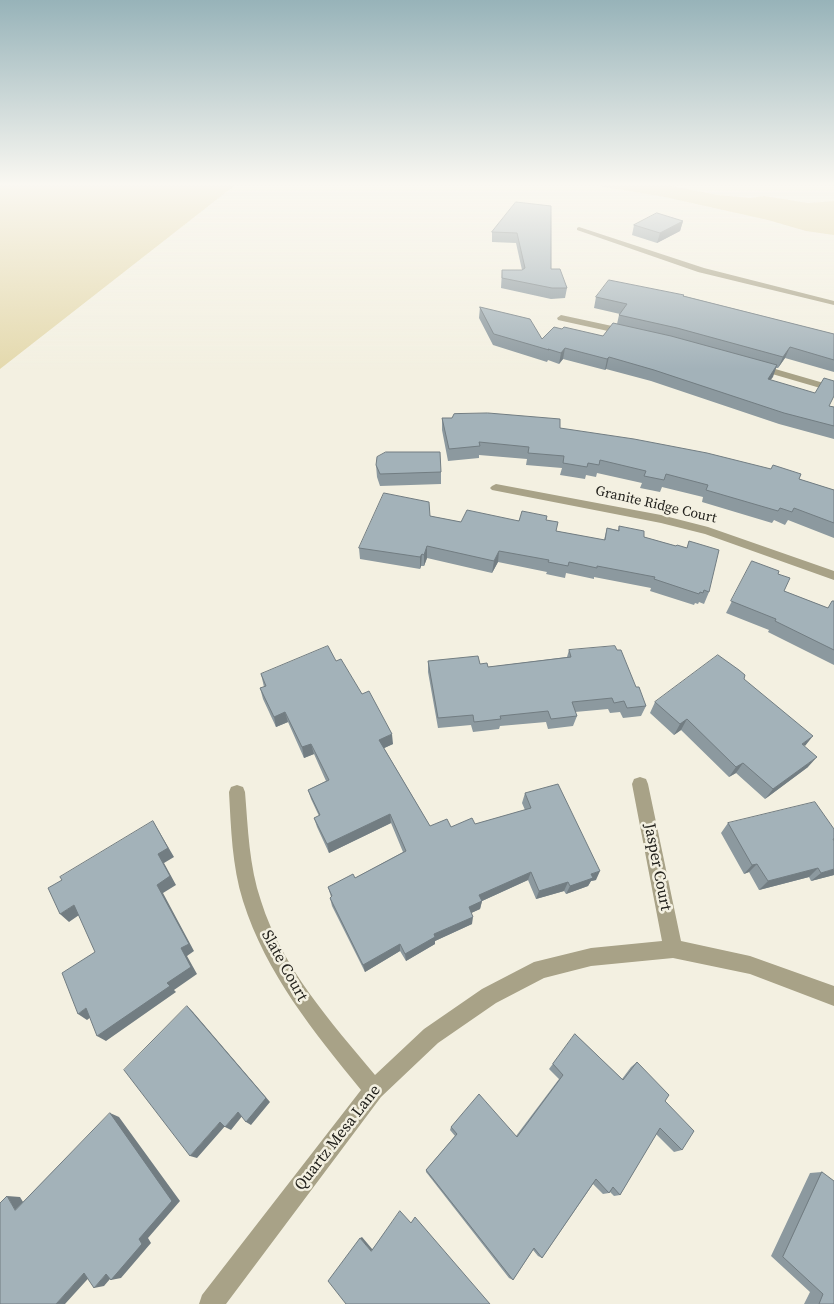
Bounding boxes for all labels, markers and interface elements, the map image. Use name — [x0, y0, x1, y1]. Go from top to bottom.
street label: Granite Ridge Court — [594, 483, 718, 527]
street label: Jasper Court — [639, 822, 675, 912]
street label: Slate Court — [257, 927, 311, 1005]
street label: Quartz Mesa Lane — [291, 1081, 385, 1195]

